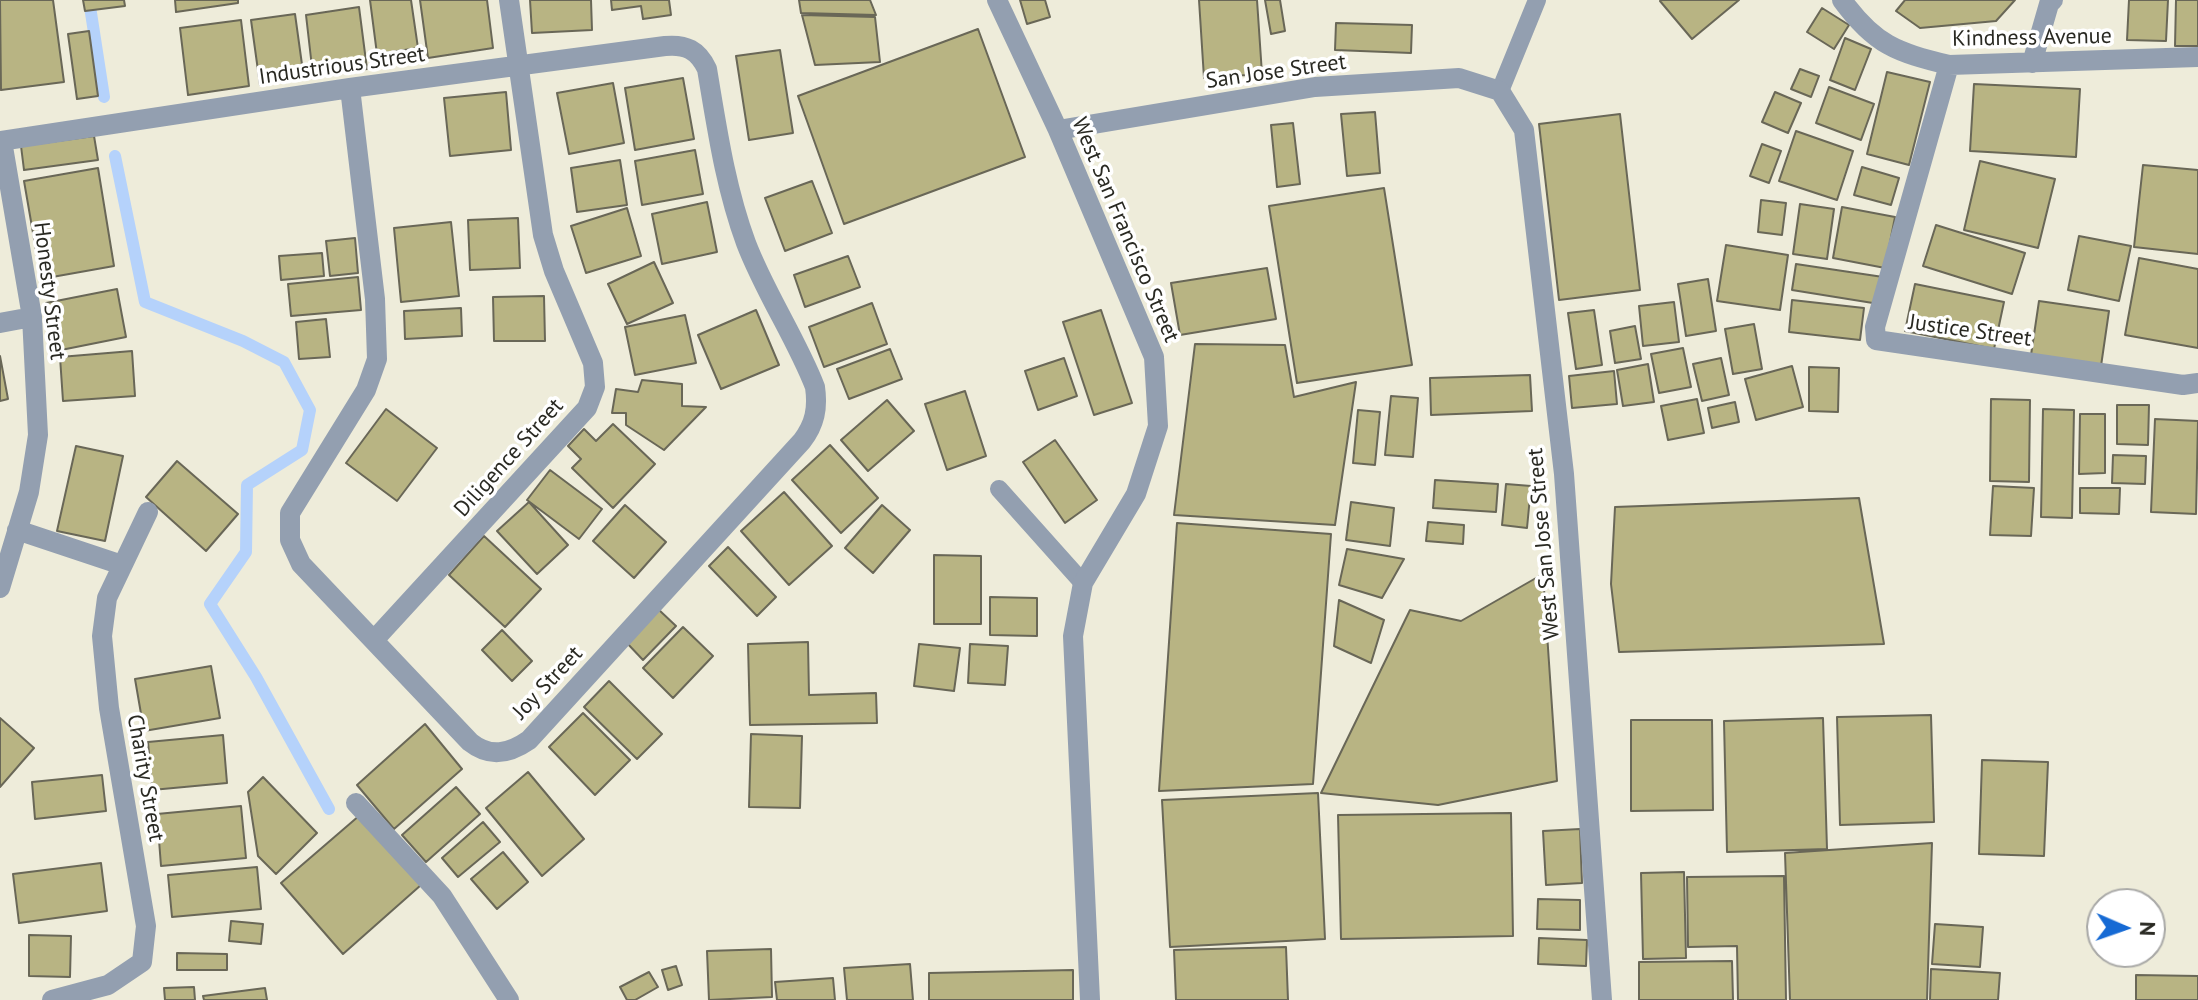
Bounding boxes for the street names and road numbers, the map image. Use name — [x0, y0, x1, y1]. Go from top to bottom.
street label: Kindness Avenue — [1952, 23, 2112, 53]
street label: Industrious Street — [257, 41, 427, 91]
street label: San Jose Street — [1204, 49, 1348, 95]
street label: West San Francisco Street — [1066, 114, 1184, 346]
street label: Honesty Street — [27, 220, 71, 362]
street label: Justice Street — [1907, 309, 2033, 353]
street label: Diligence Street — [449, 393, 569, 523]
street label: West San Jose Street — [1522, 447, 1566, 641]
street label: Joy Street — [508, 641, 588, 725]
street label: Charity Street — [121, 712, 169, 844]

